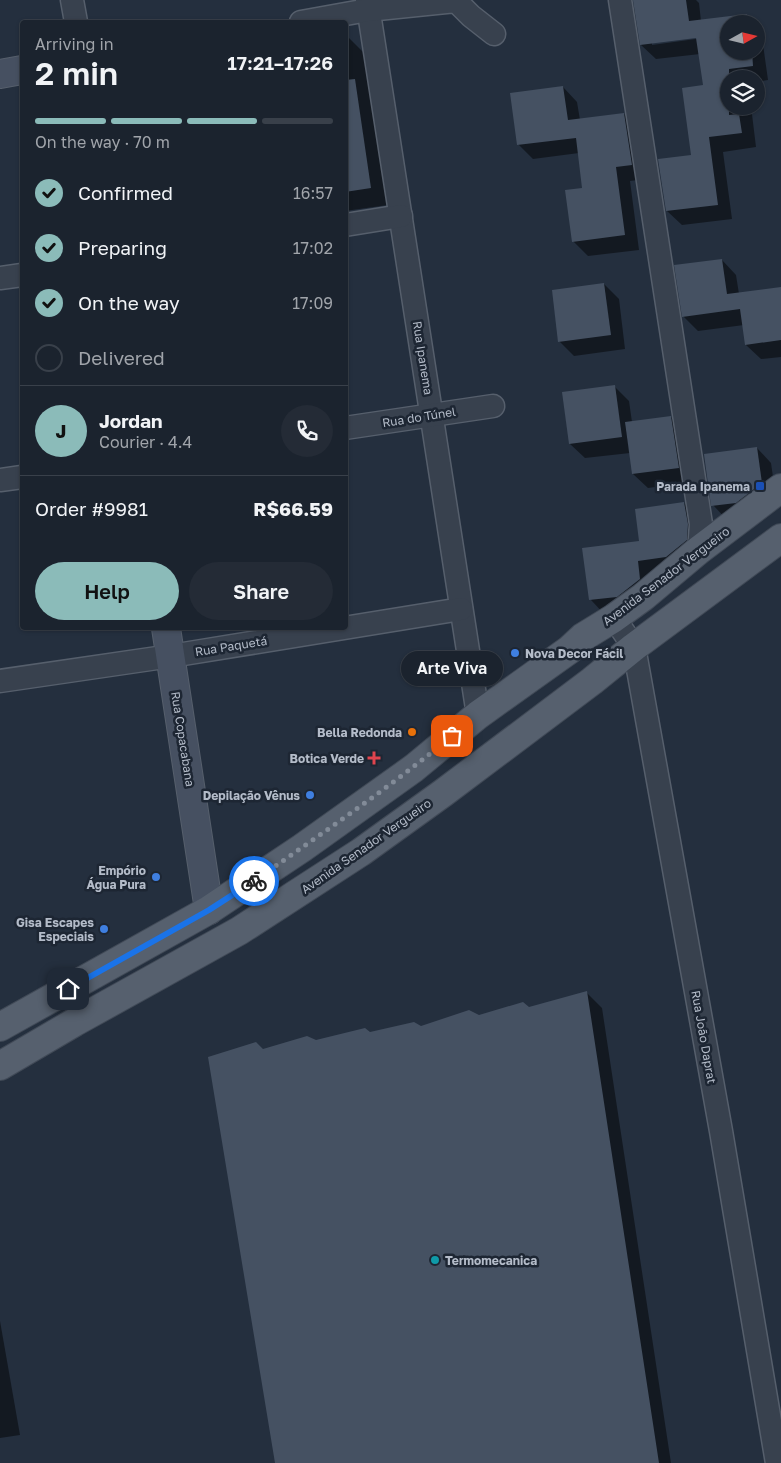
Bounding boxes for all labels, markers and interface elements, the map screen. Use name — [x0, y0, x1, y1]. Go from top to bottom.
north arrow — [720, 15, 765, 60]
map controls — [720, 15, 765, 115]
text: Arriving in — [35, 34, 114, 54]
text: 17:21–17:26 — [227, 51, 333, 74]
text: 2 min — [35, 54, 118, 92]
button: layers — [720, 70, 765, 115]
text: On the way · 70 m — [35, 132, 170, 152]
icon: check — [35, 179, 63, 207]
text: Confirmed — [78, 181, 173, 204]
text: 16:57 — [293, 183, 333, 203]
icon: check — [35, 234, 63, 262]
text: Preparing — [78, 236, 167, 259]
text: 17:02 — [293, 238, 333, 258]
icon: check — [35, 289, 63, 317]
text: On the way — [78, 291, 180, 314]
text: 17:09 — [292, 293, 333, 313]
street label: Rua Ipanema — [410, 320, 436, 396]
text: Delivered — [78, 346, 165, 369]
street label: Rua do Túnel — [381, 404, 457, 430]
button: phone — [281, 405, 333, 457]
text: Jordan — [99, 409, 163, 432]
text: J — [56, 419, 66, 442]
text: Courier · 4.4 — [99, 432, 192, 452]
place label: Parada Ipanema — [656, 479, 750, 494]
marker: Parada Ipanema — [754, 480, 766, 492]
text: Order #9981 — [35, 497, 148, 520]
text: R$66.59 — [253, 497, 333, 520]
street label: Avenida Senador Vergueiro — [600, 523, 732, 629]
button: Help — [35, 562, 179, 620]
button: Share — [189, 562, 333, 620]
street label: Rua Paquetá — [194, 633, 268, 659]
place label: Nova Decor Fácil — [525, 646, 623, 661]
marker: Nova Decor Fácil — [509, 647, 521, 659]
callout: Arte Viva — [401, 651, 503, 686]
text: Arte Viva — [417, 658, 487, 678]
street label: Rua Copacabana — [168, 690, 198, 788]
pin — [431, 715, 473, 757]
icon: bag — [438, 722, 466, 750]
place label: Bella Redonda — [317, 725, 402, 740]
marker: Bella Redonda — [406, 726, 418, 738]
place label: Botica Verde — [290, 751, 364, 766]
marker: Botica Verde — [368, 752, 380, 764]
place label: Depilação Vênus — [203, 788, 300, 803]
marker: Depilação Vênus — [304, 789, 316, 801]
street label: Avenida Senador Vergueiro — [298, 795, 434, 897]
courier — [229, 856, 279, 906]
place label: Empório Água Pura — [86, 863, 146, 892]
icon: bike — [240, 867, 268, 895]
marker: Empório Água Pura — [150, 871, 162, 883]
place label: Gisa Escapes Especiais — [16, 915, 94, 944]
marker: Gisa Escapes Especiais — [98, 923, 110, 935]
pin — [47, 968, 89, 1010]
icon: home — [54, 975, 82, 1003]
street label: Rua João Daprat — [688, 989, 720, 1085]
place label: Termomecanica — [445, 1253, 537, 1268]
marker: Termomecanica — [429, 1254, 441, 1266]

